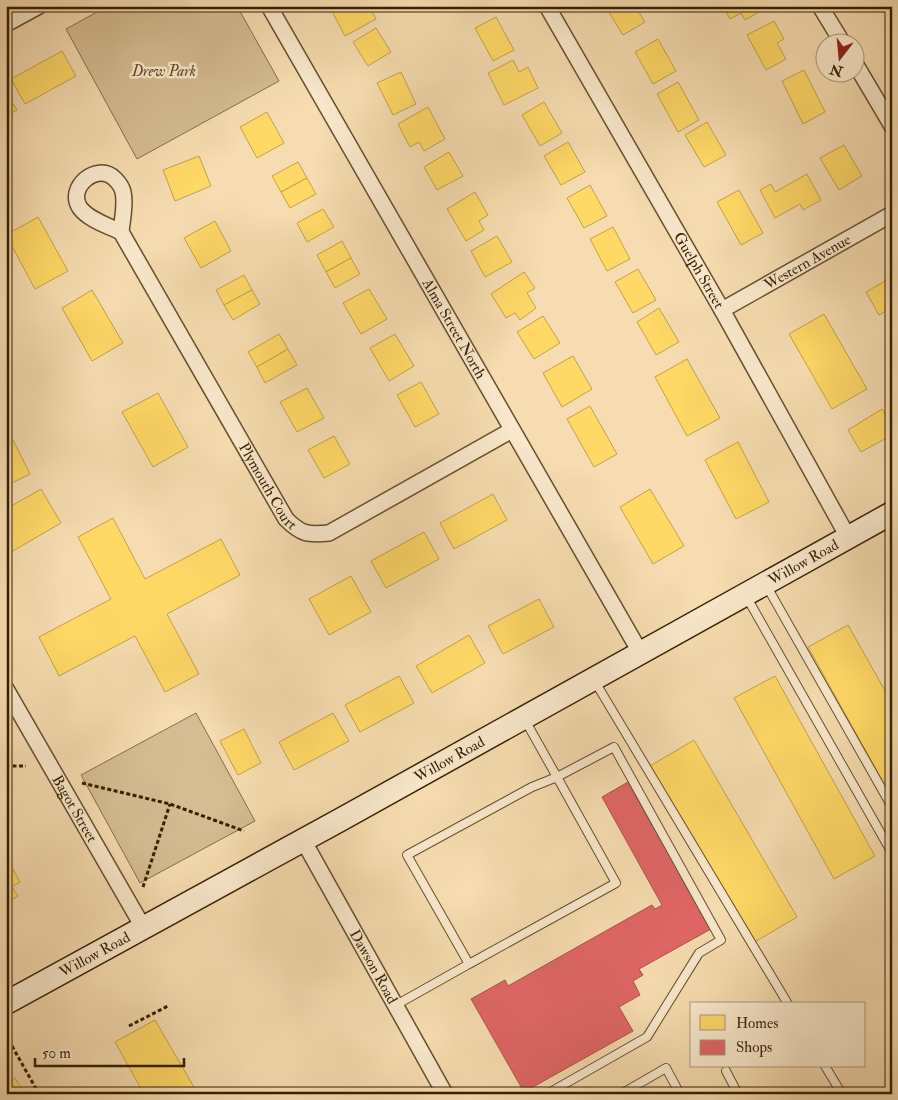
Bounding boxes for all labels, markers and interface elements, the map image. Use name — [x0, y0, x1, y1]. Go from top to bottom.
north arrow — [816, 32, 866, 82]
text: N — [828, 60, 846, 80]
park label: Drew Park — [131, 62, 196, 81]
street label: Guelph Street — [669, 229, 728, 312]
street label: Western Avenue — [760, 230, 854, 295]
street label: Alma Street North — [417, 274, 490, 382]
street label: Plymouth Court — [234, 440, 301, 535]
street label: Willow Road — [764, 535, 843, 590]
street label: Willow Road — [410, 732, 489, 787]
street label: Bagot Street — [47, 772, 101, 846]
street label: Dawson Road — [345, 926, 402, 1008]
street label: Willow Road — [55, 928, 134, 982]
legend — [690, 1002, 866, 1068]
text: Homes — [736, 1014, 778, 1033]
scale bar — [35, 1035, 184, 1067]
text: Shops — [736, 1038, 772, 1058]
text: 50 m — [42, 1044, 71, 1063]

